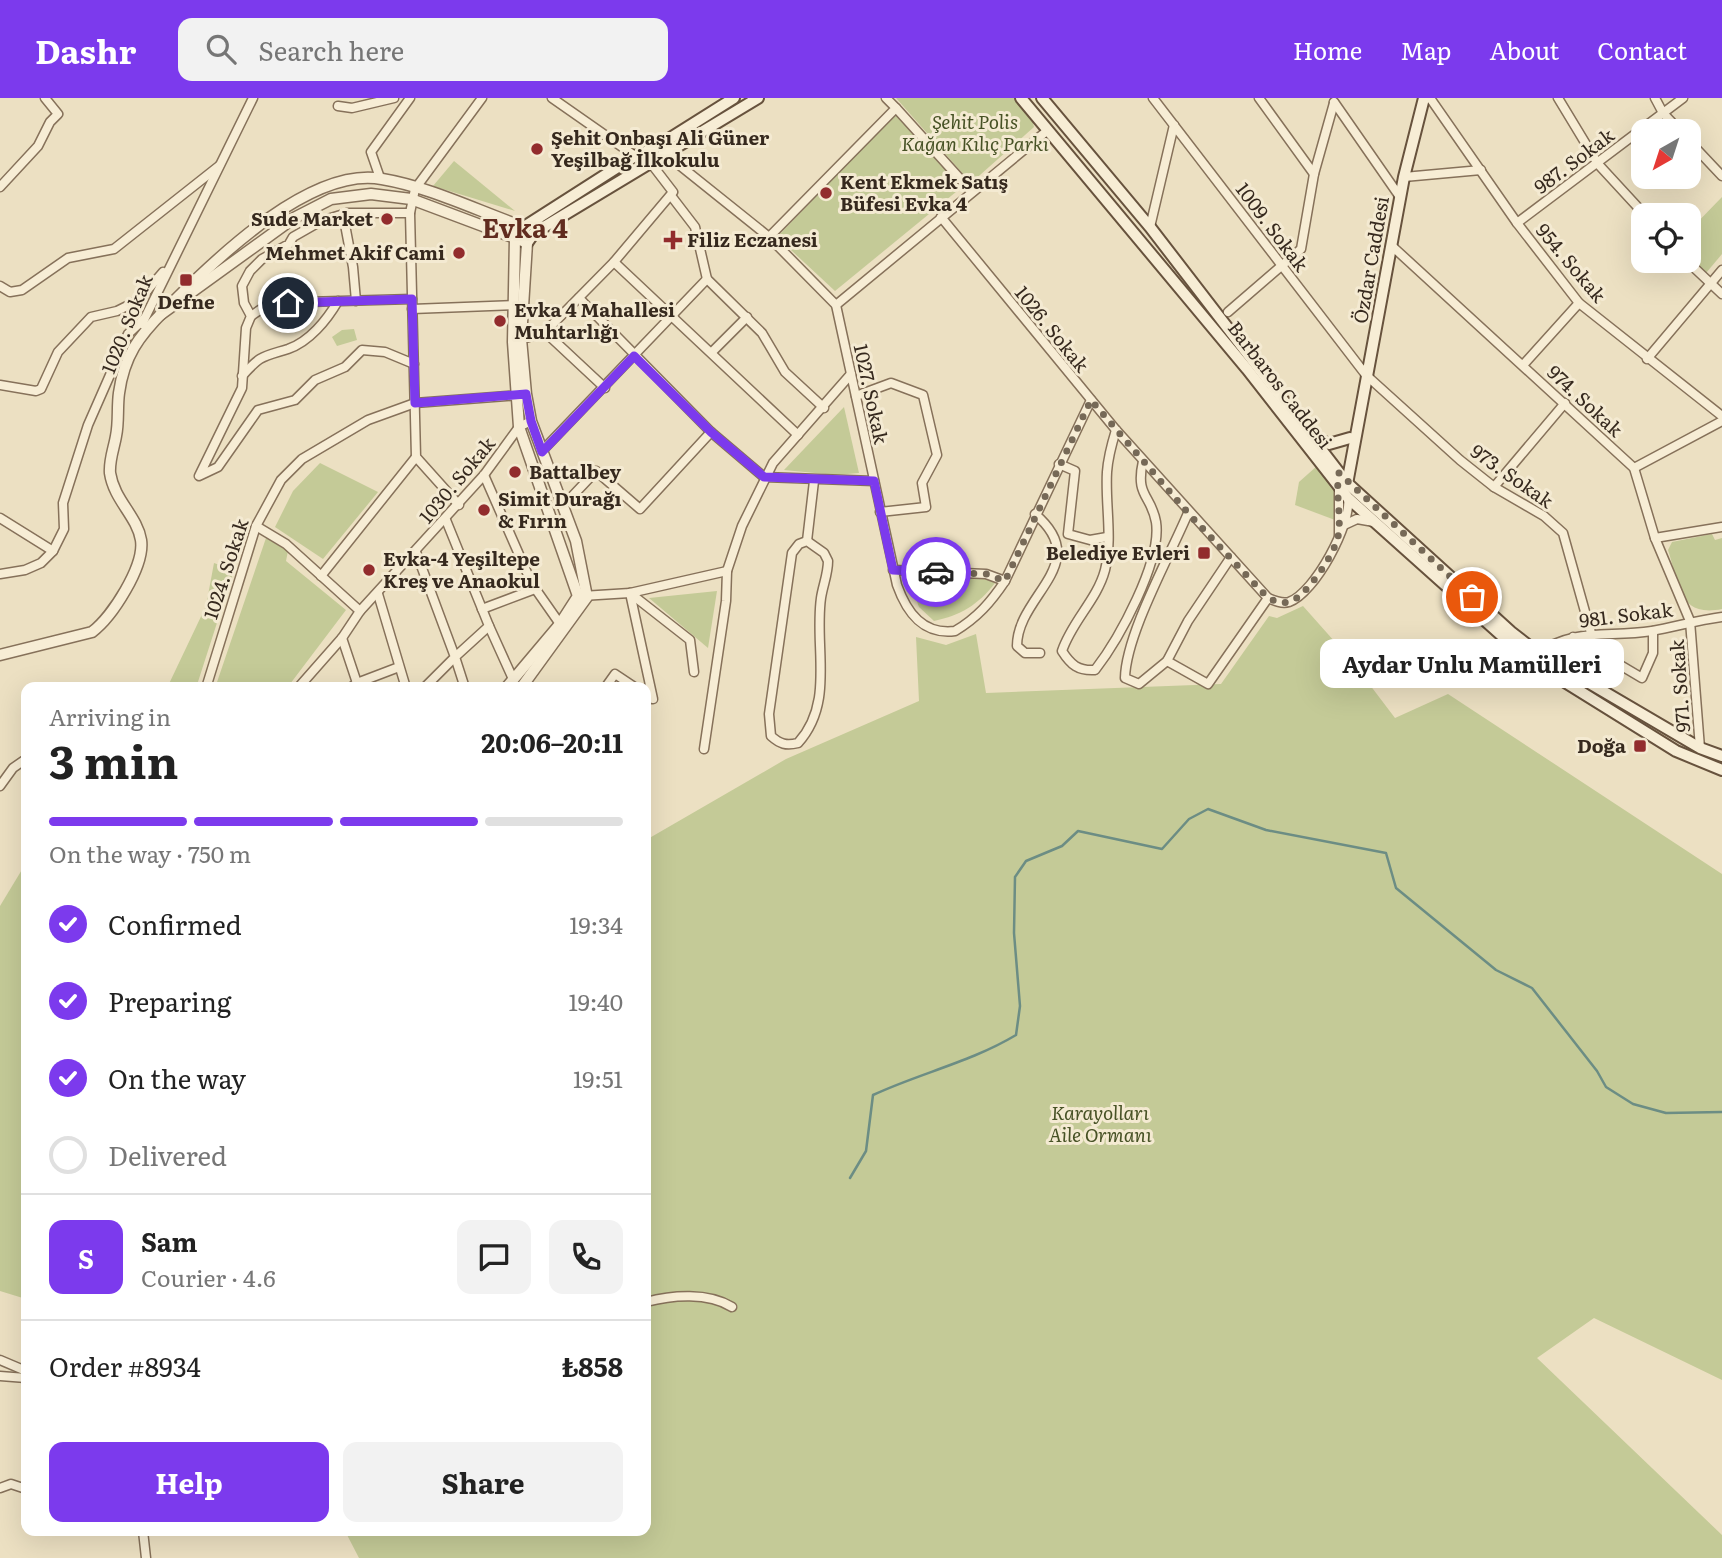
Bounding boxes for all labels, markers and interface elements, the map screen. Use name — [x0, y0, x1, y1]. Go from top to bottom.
search box — [178, 18, 668, 81]
text: Dashr — [35, 25, 136, 74]
icon: search — [202, 30, 240, 68]
text: Search here — [258, 30, 404, 69]
text: Home — [1293, 32, 1362, 67]
text: Map — [1400, 32, 1451, 67]
text: About — [1489, 32, 1559, 67]
text: Contact — [1597, 32, 1687, 67]
park label: Şehit Polis Kağan Kılıç Parkı — [901, 107, 1049, 157]
north arrow — [1631, 119, 1701, 189]
map controls — [1631, 119, 1701, 273]
street label: 987. Sokak — [1528, 121, 1620, 200]
place label: Şehit Onbaşı Ali Güner Yeşilbağ İlkokulu — [551, 123, 770, 173]
marker: Şehit Onbaşı Ali Güner Yeşilbağ İlkokulu — [529, 141, 545, 157]
place label: Kent Ekmek Satış Büfesi Evka 4 — [840, 167, 1008, 217]
street label: 1009. Sokak — [1230, 176, 1316, 277]
marker: Kent Ekmek Satış Büfesi Evka 4 — [818, 185, 834, 201]
street label: Özdar Caddesi — [1345, 194, 1395, 326]
button: locate — [1631, 203, 1701, 273]
place label: Sude Market — [251, 204, 374, 232]
district label: Evka 4 — [482, 207, 568, 246]
marker: Sude Market — [379, 211, 395, 227]
street label: 954. Sokak — [1530, 217, 1614, 308]
place label: Filiz Eczanesi — [687, 225, 818, 253]
marker: Filiz Eczanesi — [665, 232, 681, 248]
place label: Mehmet Akif Cami — [265, 238, 445, 266]
marker: Mehmet Akif Cami — [451, 245, 467, 261]
street label: 1020. Sokak — [93, 269, 159, 377]
marker: Defne — [178, 272, 194, 288]
pin — [258, 273, 318, 333]
street label: 1026. Sokak — [1009, 279, 1097, 378]
icon: home — [269, 284, 307, 322]
place label: Defne — [157, 287, 215, 315]
place label: Evka 4 Mahallesi Muhtarlığı — [514, 295, 675, 345]
marker: Evka 4 Mahallesi Muhtarlığı — [492, 313, 508, 329]
street label: Barbaros Caddesi — [1222, 315, 1340, 454]
street label: 1027. Sokak — [848, 341, 896, 447]
street label: 974. Sokak — [1542, 358, 1630, 443]
street label: 1030. Sokak — [412, 430, 501, 529]
street label: 973. Sokak — [1466, 436, 1560, 514]
place label: Battalbey — [529, 457, 622, 485]
marker: Battalbey — [507, 464, 523, 480]
place label: Simit Durağı & Fırın — [498, 484, 621, 534]
marker: Simit Durağı & Fırın — [476, 502, 492, 518]
street label: 1024. Sokak — [196, 514, 255, 623]
courier — [901, 537, 971, 607]
place label: Belediye Evleri — [1046, 538, 1190, 566]
place label: Evka-4 Yeşiltepe Kreş ve Anaokul — [383, 544, 540, 594]
marker: Belediye Evleri — [1196, 545, 1212, 561]
icon: car — [917, 553, 955, 591]
marker: Evka-4 Yeşiltepe Kreş ve Anaokul — [361, 562, 377, 578]
pin — [1442, 567, 1502, 627]
icon: bag — [1453, 578, 1491, 616]
street label: 981. Sokak — [1578, 594, 1675, 634]
street label: 971. Sokak — [1662, 638, 1696, 733]
callout: Aydar Unlu Mamülleri — [1320, 639, 1624, 688]
text: Aydar Unlu Mamülleri — [1342, 646, 1602, 680]
text: Arriving in — [49, 699, 171, 733]
text: 20:06–20:11 — [481, 722, 623, 761]
text: 3 min — [49, 725, 179, 793]
place label: Doğa — [1577, 731, 1626, 759]
marker: Doğa — [1632, 738, 1648, 754]
text: On the way · 750 m — [49, 836, 251, 870]
text: Confirmed — [108, 904, 242, 943]
icon: check — [49, 905, 87, 943]
text: 19:34 — [569, 907, 623, 941]
text: Preparing — [108, 981, 231, 1020]
icon: check — [49, 982, 87, 1020]
text: 19:40 — [568, 984, 623, 1018]
text: On the way — [108, 1058, 246, 1097]
icon: check — [49, 1059, 87, 1097]
text: 19:51 — [573, 1061, 623, 1095]
park label: Karayolları Aile Ormanı — [1048, 1098, 1152, 1148]
text: Delivered — [108, 1135, 227, 1174]
button: chat — [457, 1220, 531, 1294]
button: phone — [549, 1220, 623, 1294]
text: Sam — [141, 1221, 197, 1260]
text: S — [78, 1238, 94, 1277]
text: Courier · 4.6 — [141, 1260, 276, 1294]
text: Order #8934 — [49, 1346, 201, 1385]
text: ₺858 — [561, 1346, 623, 1385]
button: Help — [49, 1442, 329, 1522]
button: Share — [343, 1442, 623, 1522]

